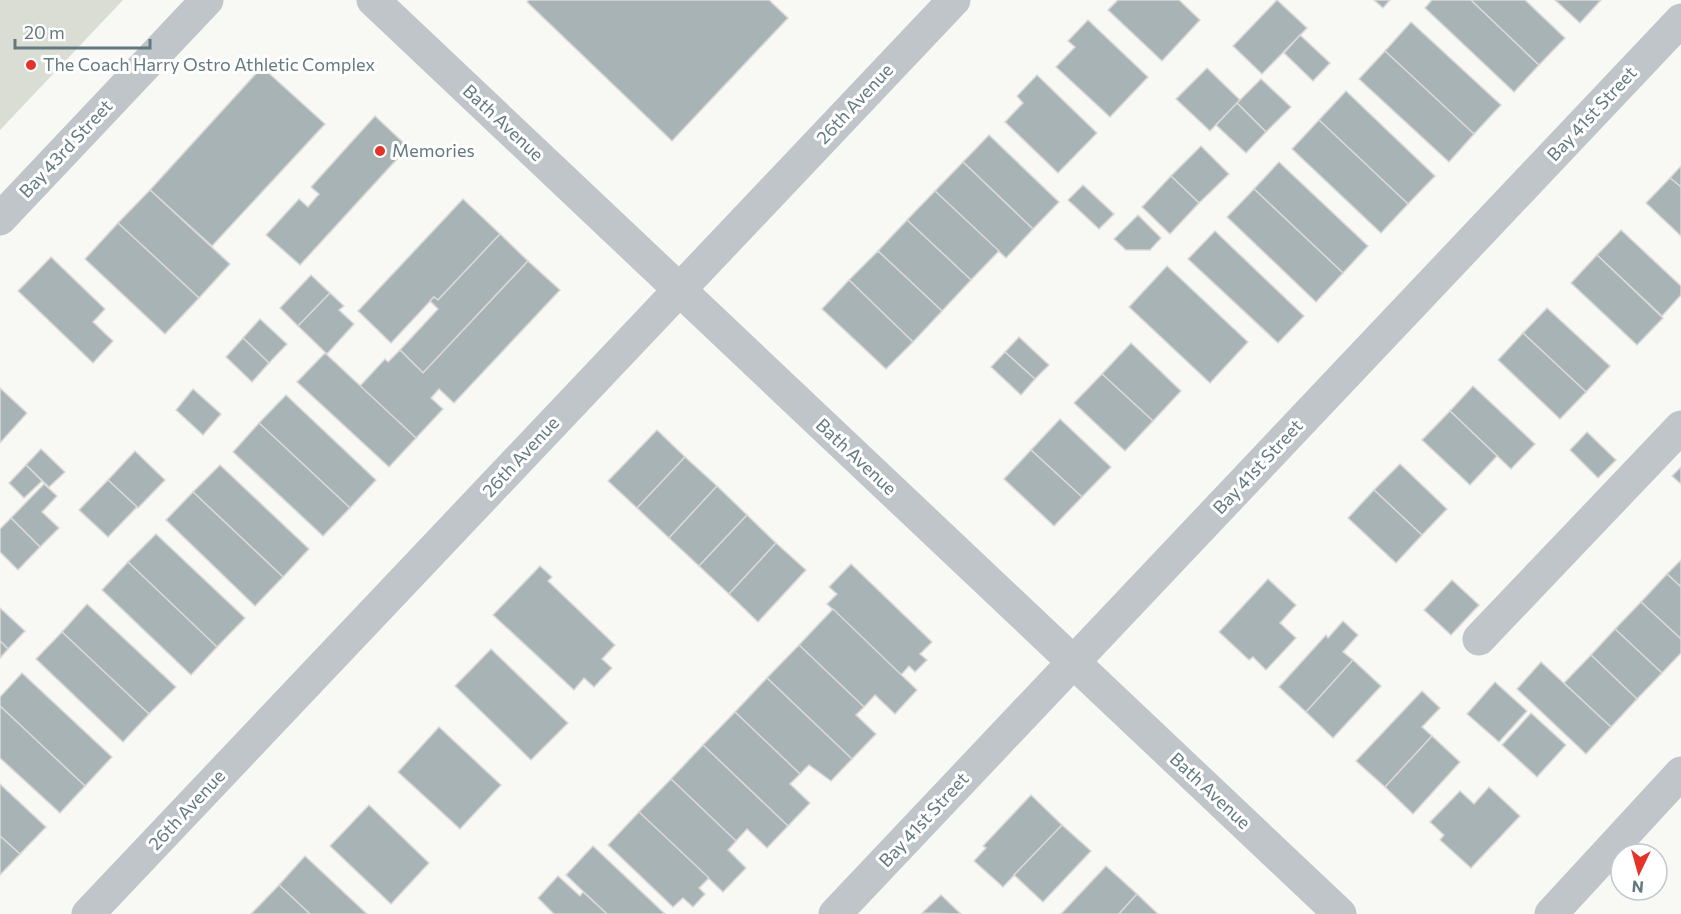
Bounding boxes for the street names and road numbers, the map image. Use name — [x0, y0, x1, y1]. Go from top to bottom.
street label: 26th Avenue — [811, 59, 897, 148]
street label: Bay 41st Street — [1542, 61, 1641, 165]
street label: Bath Avenue — [459, 79, 549, 165]
street label: Bay 43rd Street — [14, 95, 116, 202]
street label: 26th Avenue — [477, 412, 563, 501]
street label: Bath Avenue — [812, 413, 902, 499]
street label: Bay 41st Street — [1208, 414, 1307, 518]
street label: Bath Avenue — [1166, 747, 1256, 833]
street label: 26th Avenue — [143, 765, 229, 854]
street label: Bay 41st Street — [874, 767, 973, 871]

